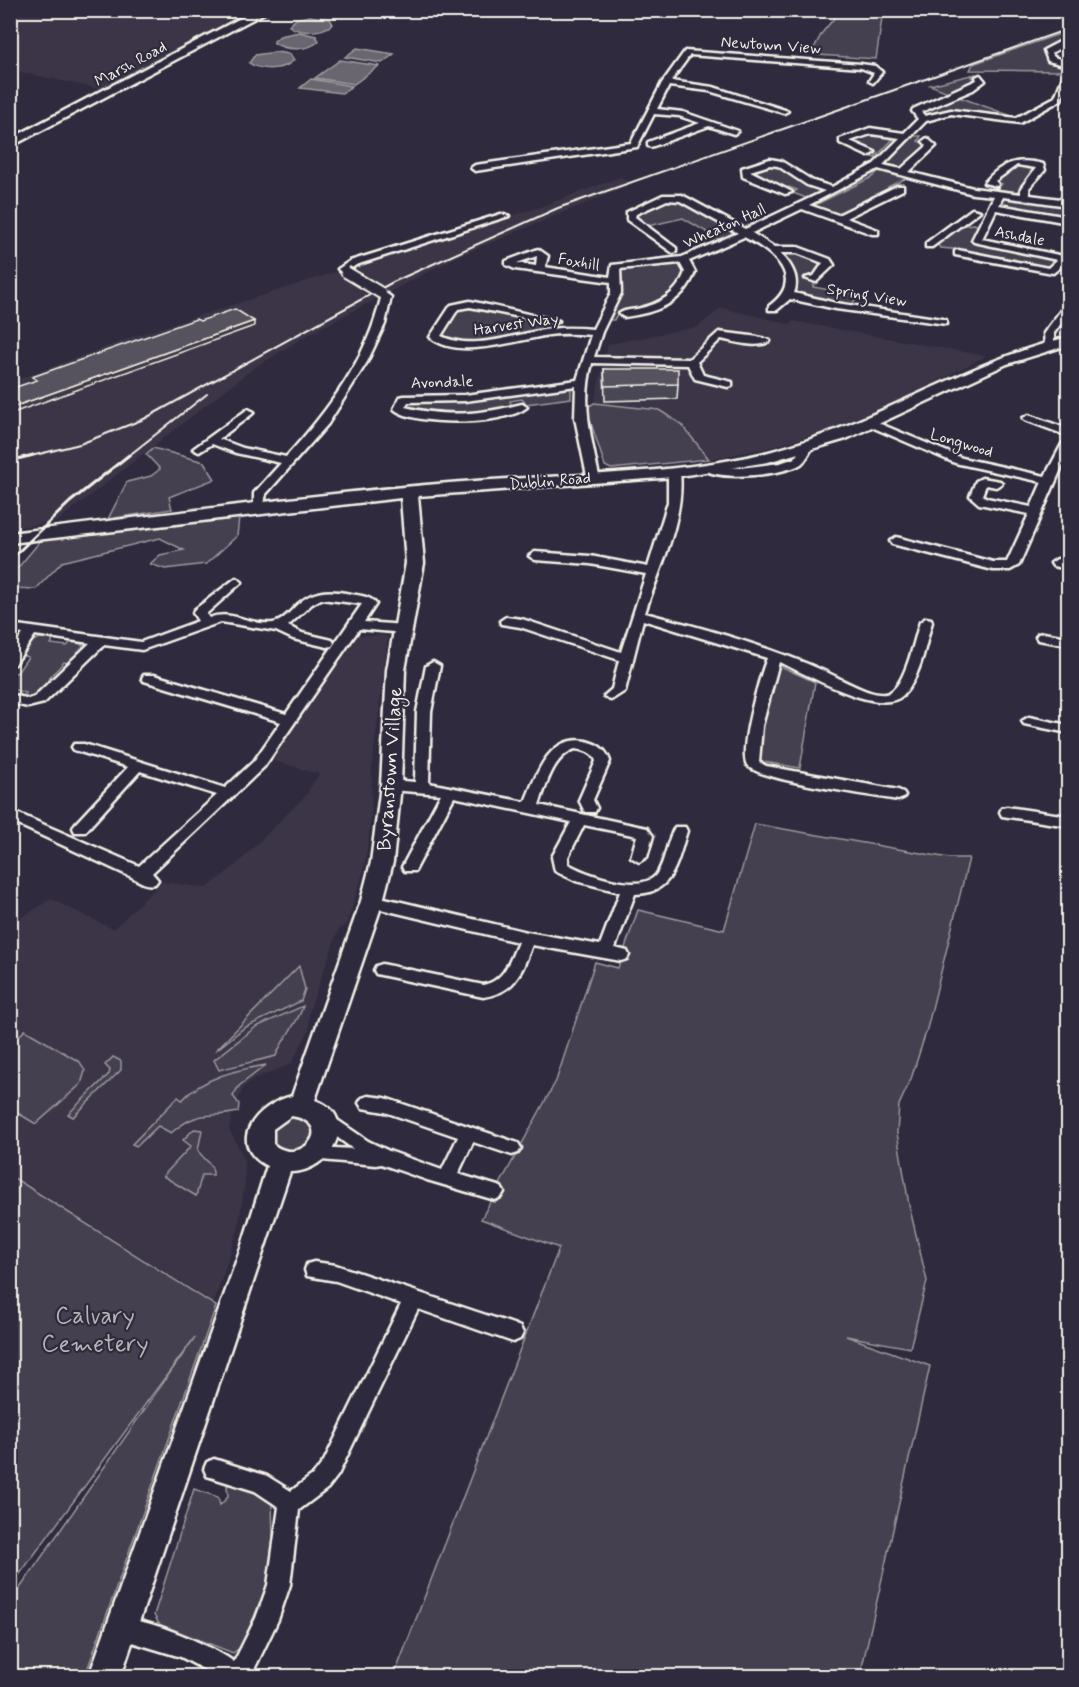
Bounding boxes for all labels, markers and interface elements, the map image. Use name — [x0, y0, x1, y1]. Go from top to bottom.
street label: Newtown View — [720, 32, 822, 59]
street label: Marsh Road — [91, 37, 170, 92]
street label: Wheaton Hall — [680, 199, 769, 254]
street label: Ashdale — [993, 221, 1046, 252]
street label: Foxhill — [556, 249, 601, 276]
street label: Spring View — [825, 279, 908, 313]
street label: Harvest Way — [472, 308, 560, 341]
street label: Avondale — [410, 371, 474, 394]
street label: Longwood — [927, 424, 996, 464]
street label: Dublin Road — [508, 467, 592, 496]
street label: Byranstown Village — [371, 686, 411, 852]
park label: Calvary Cemetery — [41, 1301, 149, 1360]

